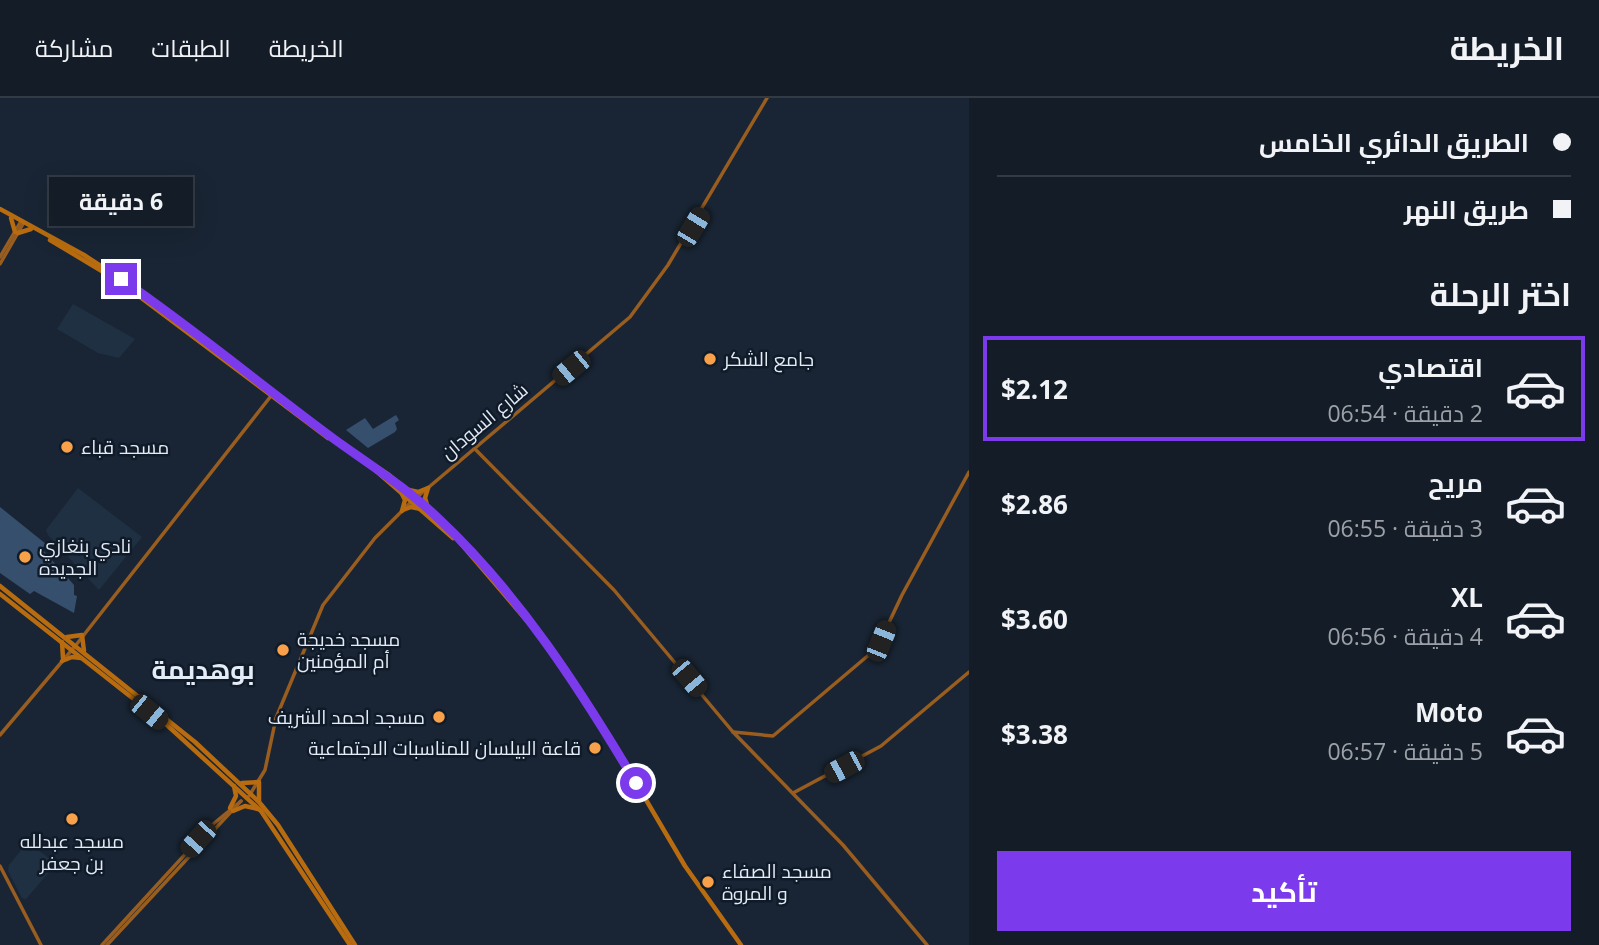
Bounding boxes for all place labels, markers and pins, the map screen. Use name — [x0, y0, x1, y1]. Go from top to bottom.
place label: جامع الشكر — [723, 346, 814, 373]
marker: جامع الشكر — [702, 351, 718, 367]
place label: مسجد قباء — [81, 434, 169, 460]
marker: مسجد قباء — [59, 439, 75, 455]
place label: نادي بنغازي الجديده — [39, 533, 131, 581]
marker: نادي بنغازي الجديده — [17, 549, 33, 565]
place label: مسجد خديجة أم المؤمنين — [297, 626, 400, 675]
marker: مسجد خديجة أم المؤمنين — [275, 642, 291, 658]
place label: مسجد احمد الشريف — [268, 704, 425, 730]
marker: مسجد احمد الشريف — [431, 709, 447, 725]
place label: قاعة البيلسان للمناسبات الاجتماعية — [308, 735, 581, 761]
marker: قاعة البيلسان للمناسبات الاجتماعية — [587, 740, 603, 756]
marker: مسجد عبدلله بن جعفر — [64, 811, 80, 827]
place label: مسجد عبدلله بن جعفر — [20, 828, 124, 876]
place label: مسجد الصفاء و المروة — [722, 858, 832, 906]
marker: مسجد الصفاء و المروة — [700, 874, 716, 890]

